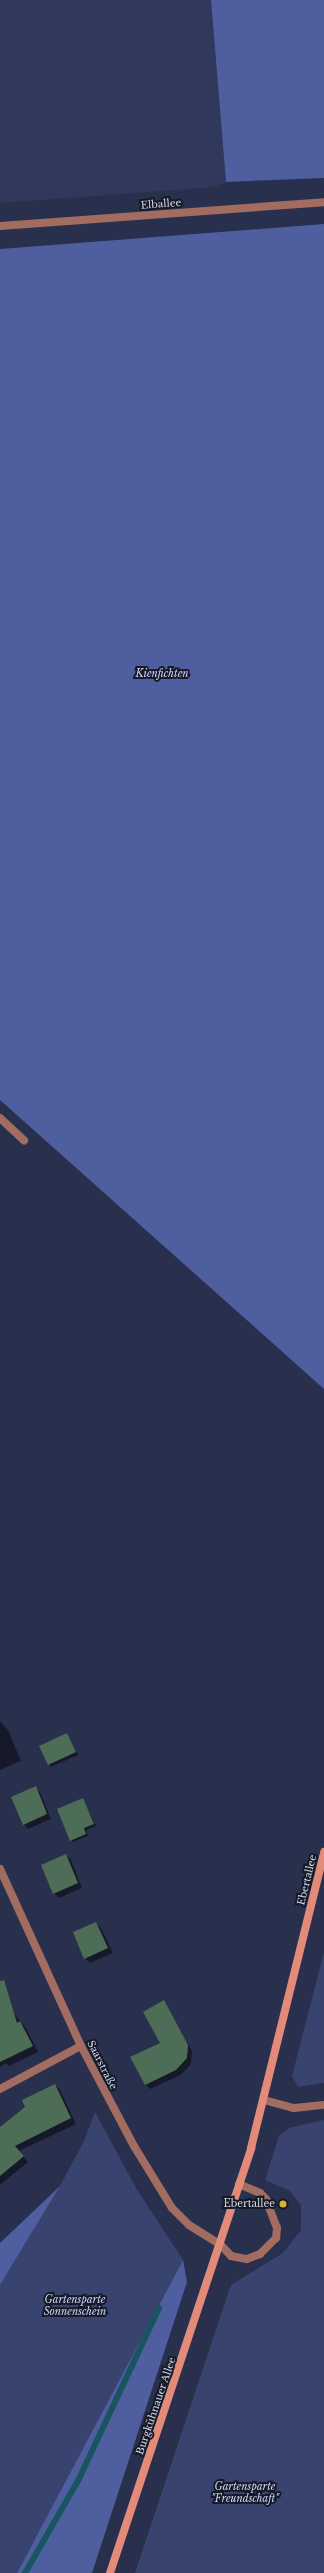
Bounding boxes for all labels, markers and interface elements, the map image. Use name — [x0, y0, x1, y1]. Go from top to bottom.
street label: Elballee — [140, 197, 182, 211]
park label: Kienfichten — [136, 668, 188, 680]
street label: Ebertallee — [295, 1854, 319, 1906]
street label: Saarstraße — [85, 2038, 119, 2092]
place label: Ebertallee — [223, 2198, 275, 2210]
marker: Ebertallee — [278, 2199, 288, 2209]
park label: Gartensparte Sonnenschein — [44, 2293, 106, 2316]
street label: Burgkühnauer Allee — [134, 2355, 178, 2457]
park label: Gartensparte "Freundschaft" — [211, 2480, 279, 2504]

